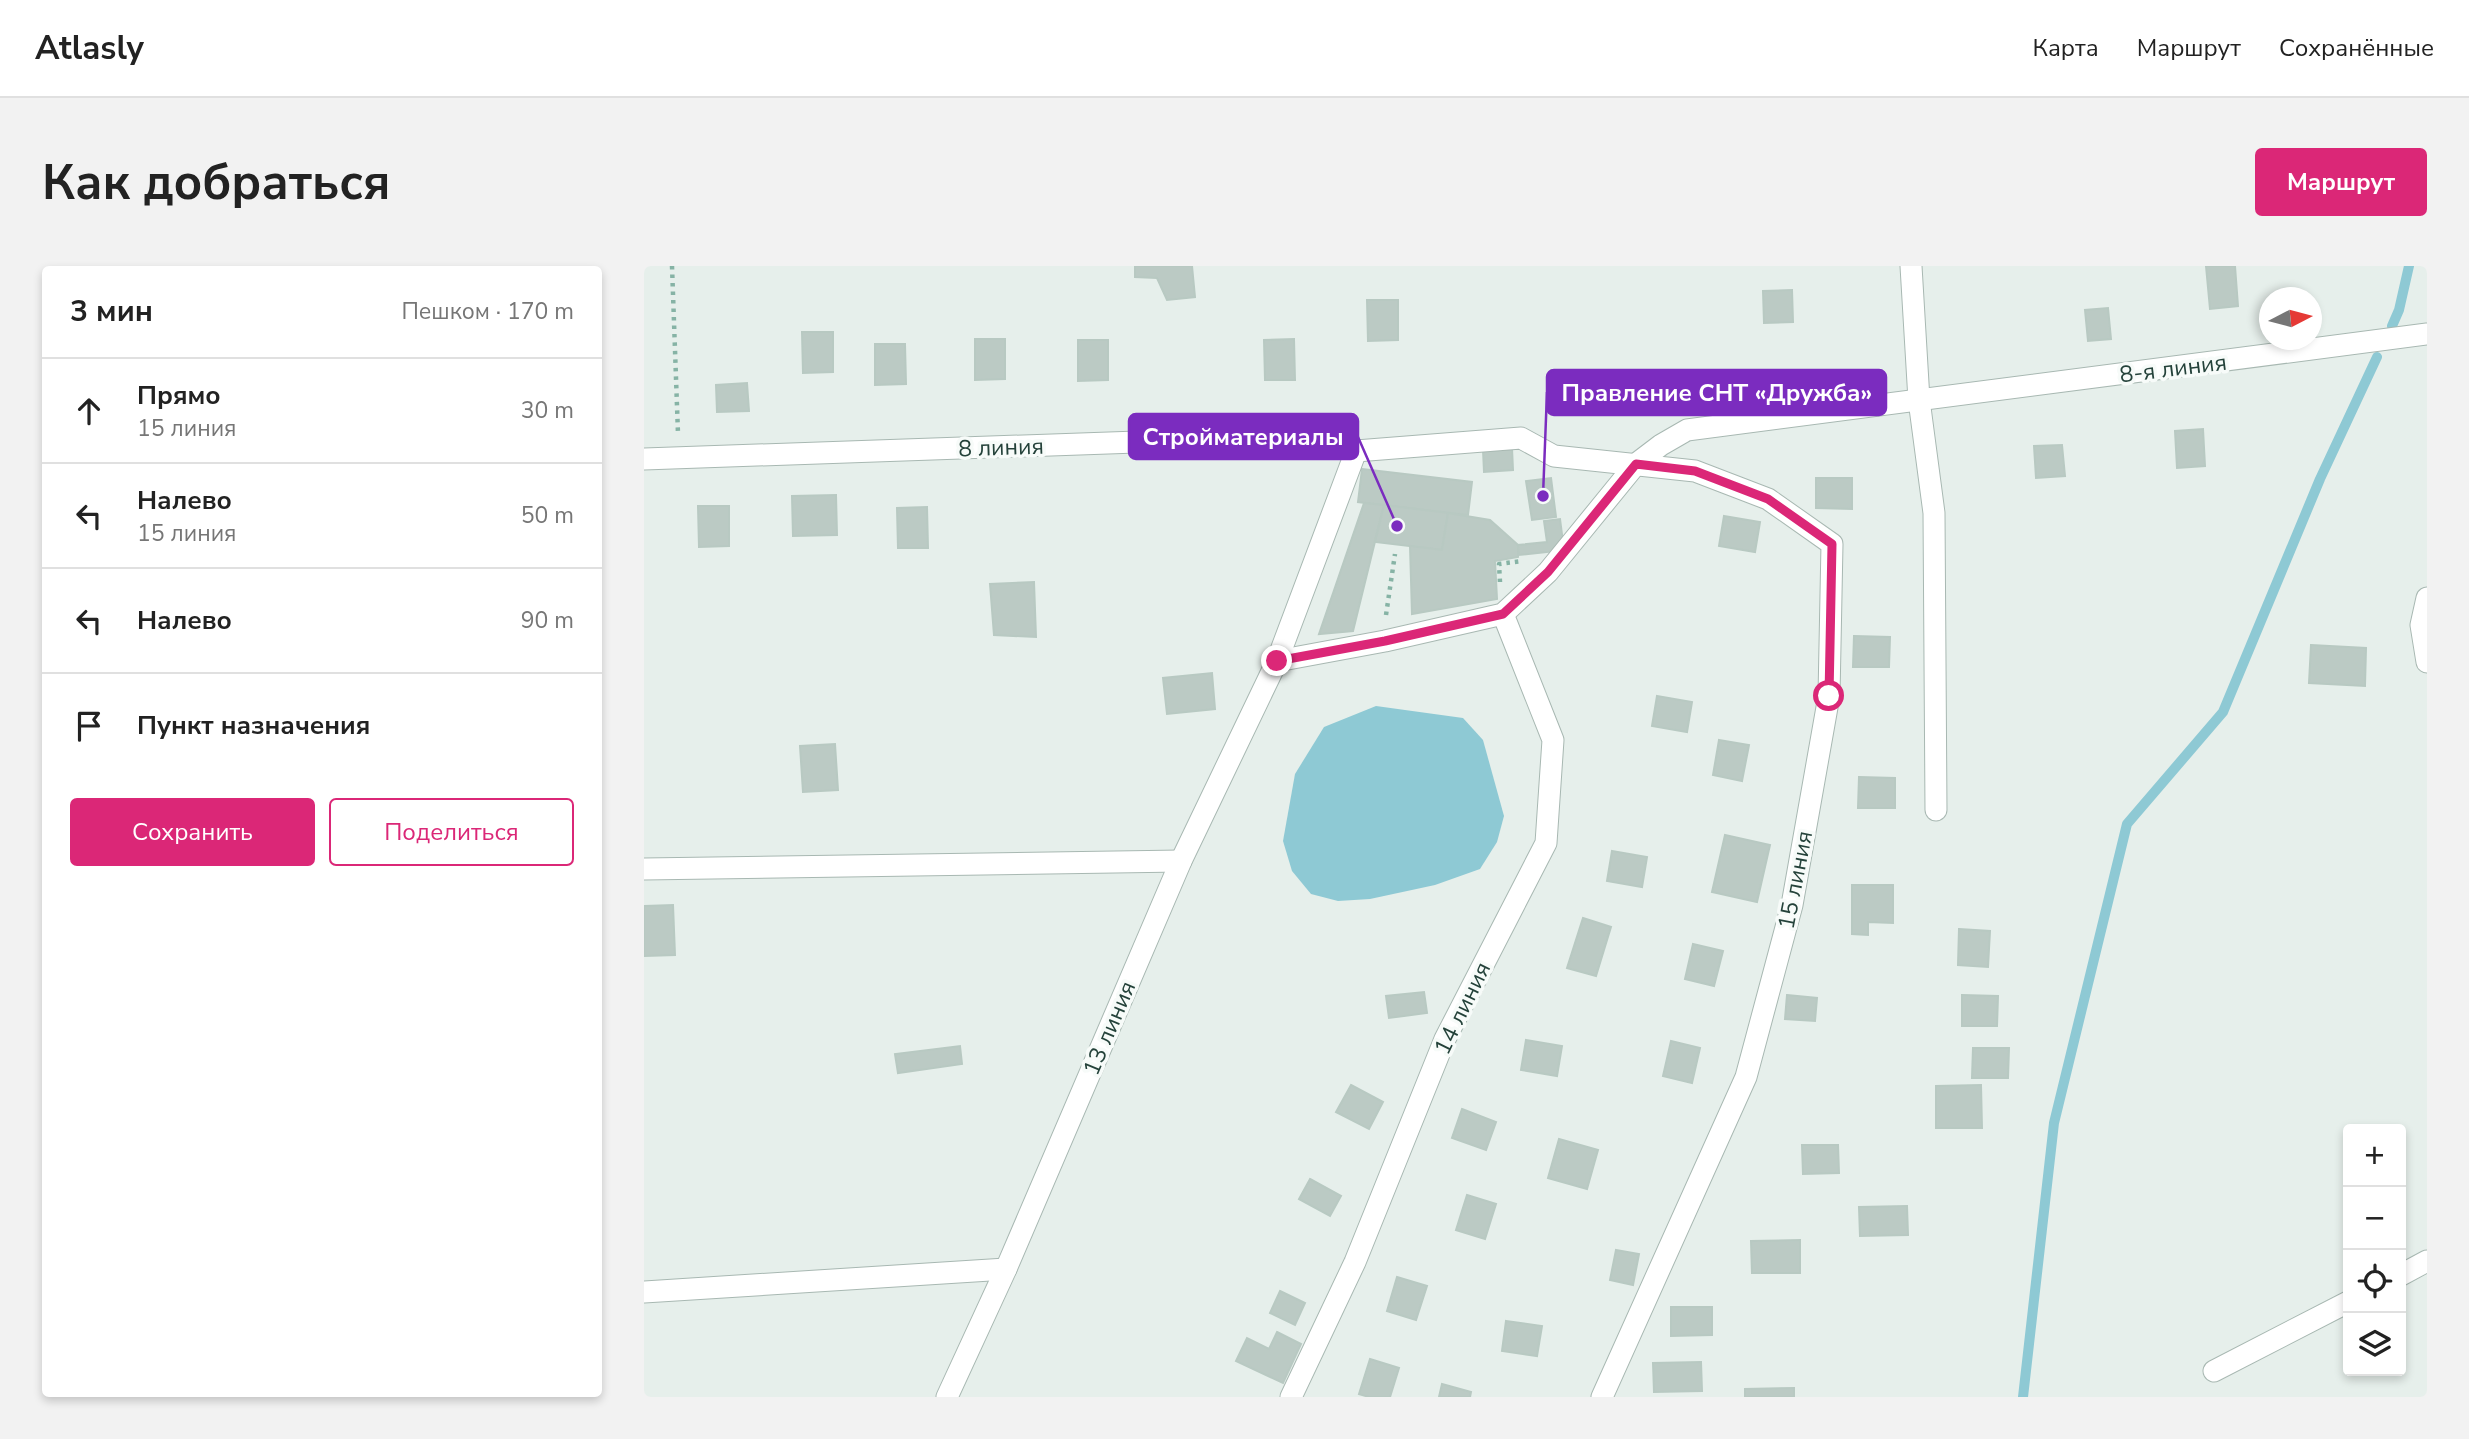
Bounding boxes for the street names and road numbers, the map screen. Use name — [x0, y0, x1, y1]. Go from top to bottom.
street label: 8-я линия — [2118, 347, 2228, 390]
street label: 8 линия — [958, 431, 1044, 464]
street label: 15 линия — [1771, 828, 1820, 932]
street label: 14 линия — [1427, 957, 1498, 1060]
street label: 13 линия — [1076, 976, 1143, 1080]

